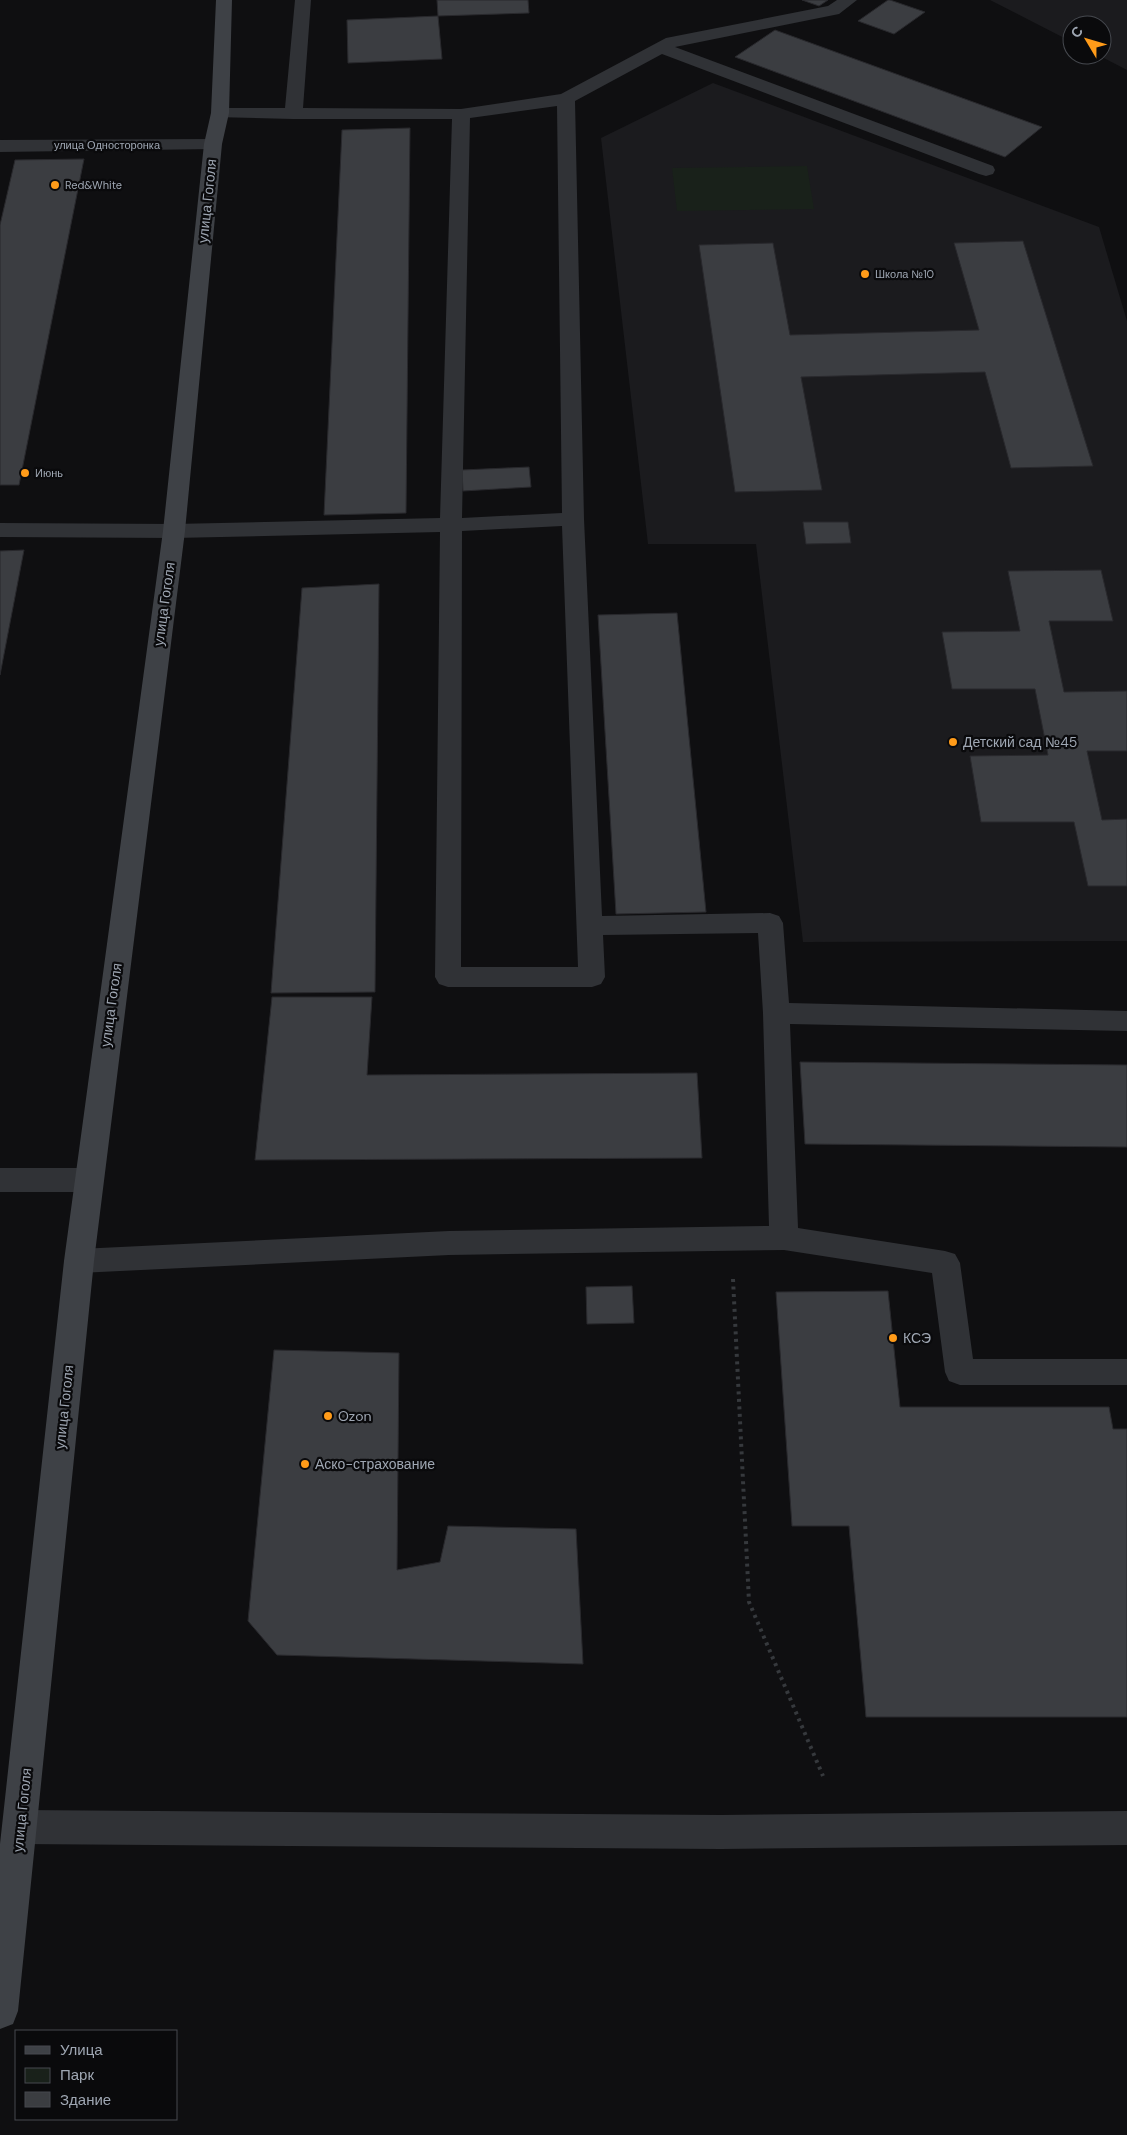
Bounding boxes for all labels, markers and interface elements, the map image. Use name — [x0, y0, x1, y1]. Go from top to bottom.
north arrow — [1062, 15, 1112, 65]
text: С — [1067, 22, 1087, 42]
street label: улица Односторонка — [54, 138, 161, 152]
street label: улица Гоголя — [194, 158, 220, 244]
place label: Red&White — [65, 178, 122, 192]
marker: Red&White — [49, 179, 61, 191]
place label: Школа №10 — [875, 267, 934, 281]
marker: Школа №10 — [859, 268, 871, 280]
place label: Июнь — [35, 466, 63, 480]
marker: Июнь — [19, 467, 31, 479]
street label: улица Гоголя — [149, 561, 179, 647]
place label: Детский сад №45 — [963, 733, 1077, 751]
marker: Детский сад №45 — [947, 736, 959, 748]
street label: улица Гоголя — [96, 962, 126, 1048]
place label: КСЭ — [903, 1329, 931, 1347]
marker: КСЭ — [887, 1332, 899, 1344]
street label: улица Гоголя — [51, 1364, 77, 1450]
place label: Ozon — [338, 1407, 372, 1425]
marker: Ozon — [322, 1410, 334, 1422]
place label: Аско-страхование — [315, 1455, 435, 1473]
marker: Аско-страхование — [299, 1458, 311, 1470]
street label: улица Гоголя — [9, 1767, 35, 1853]
legend — [15, 2030, 178, 2120]
text: Улица — [60, 2040, 103, 2060]
text: Парк — [60, 2065, 94, 2085]
text: Здание — [60, 2090, 111, 2110]

